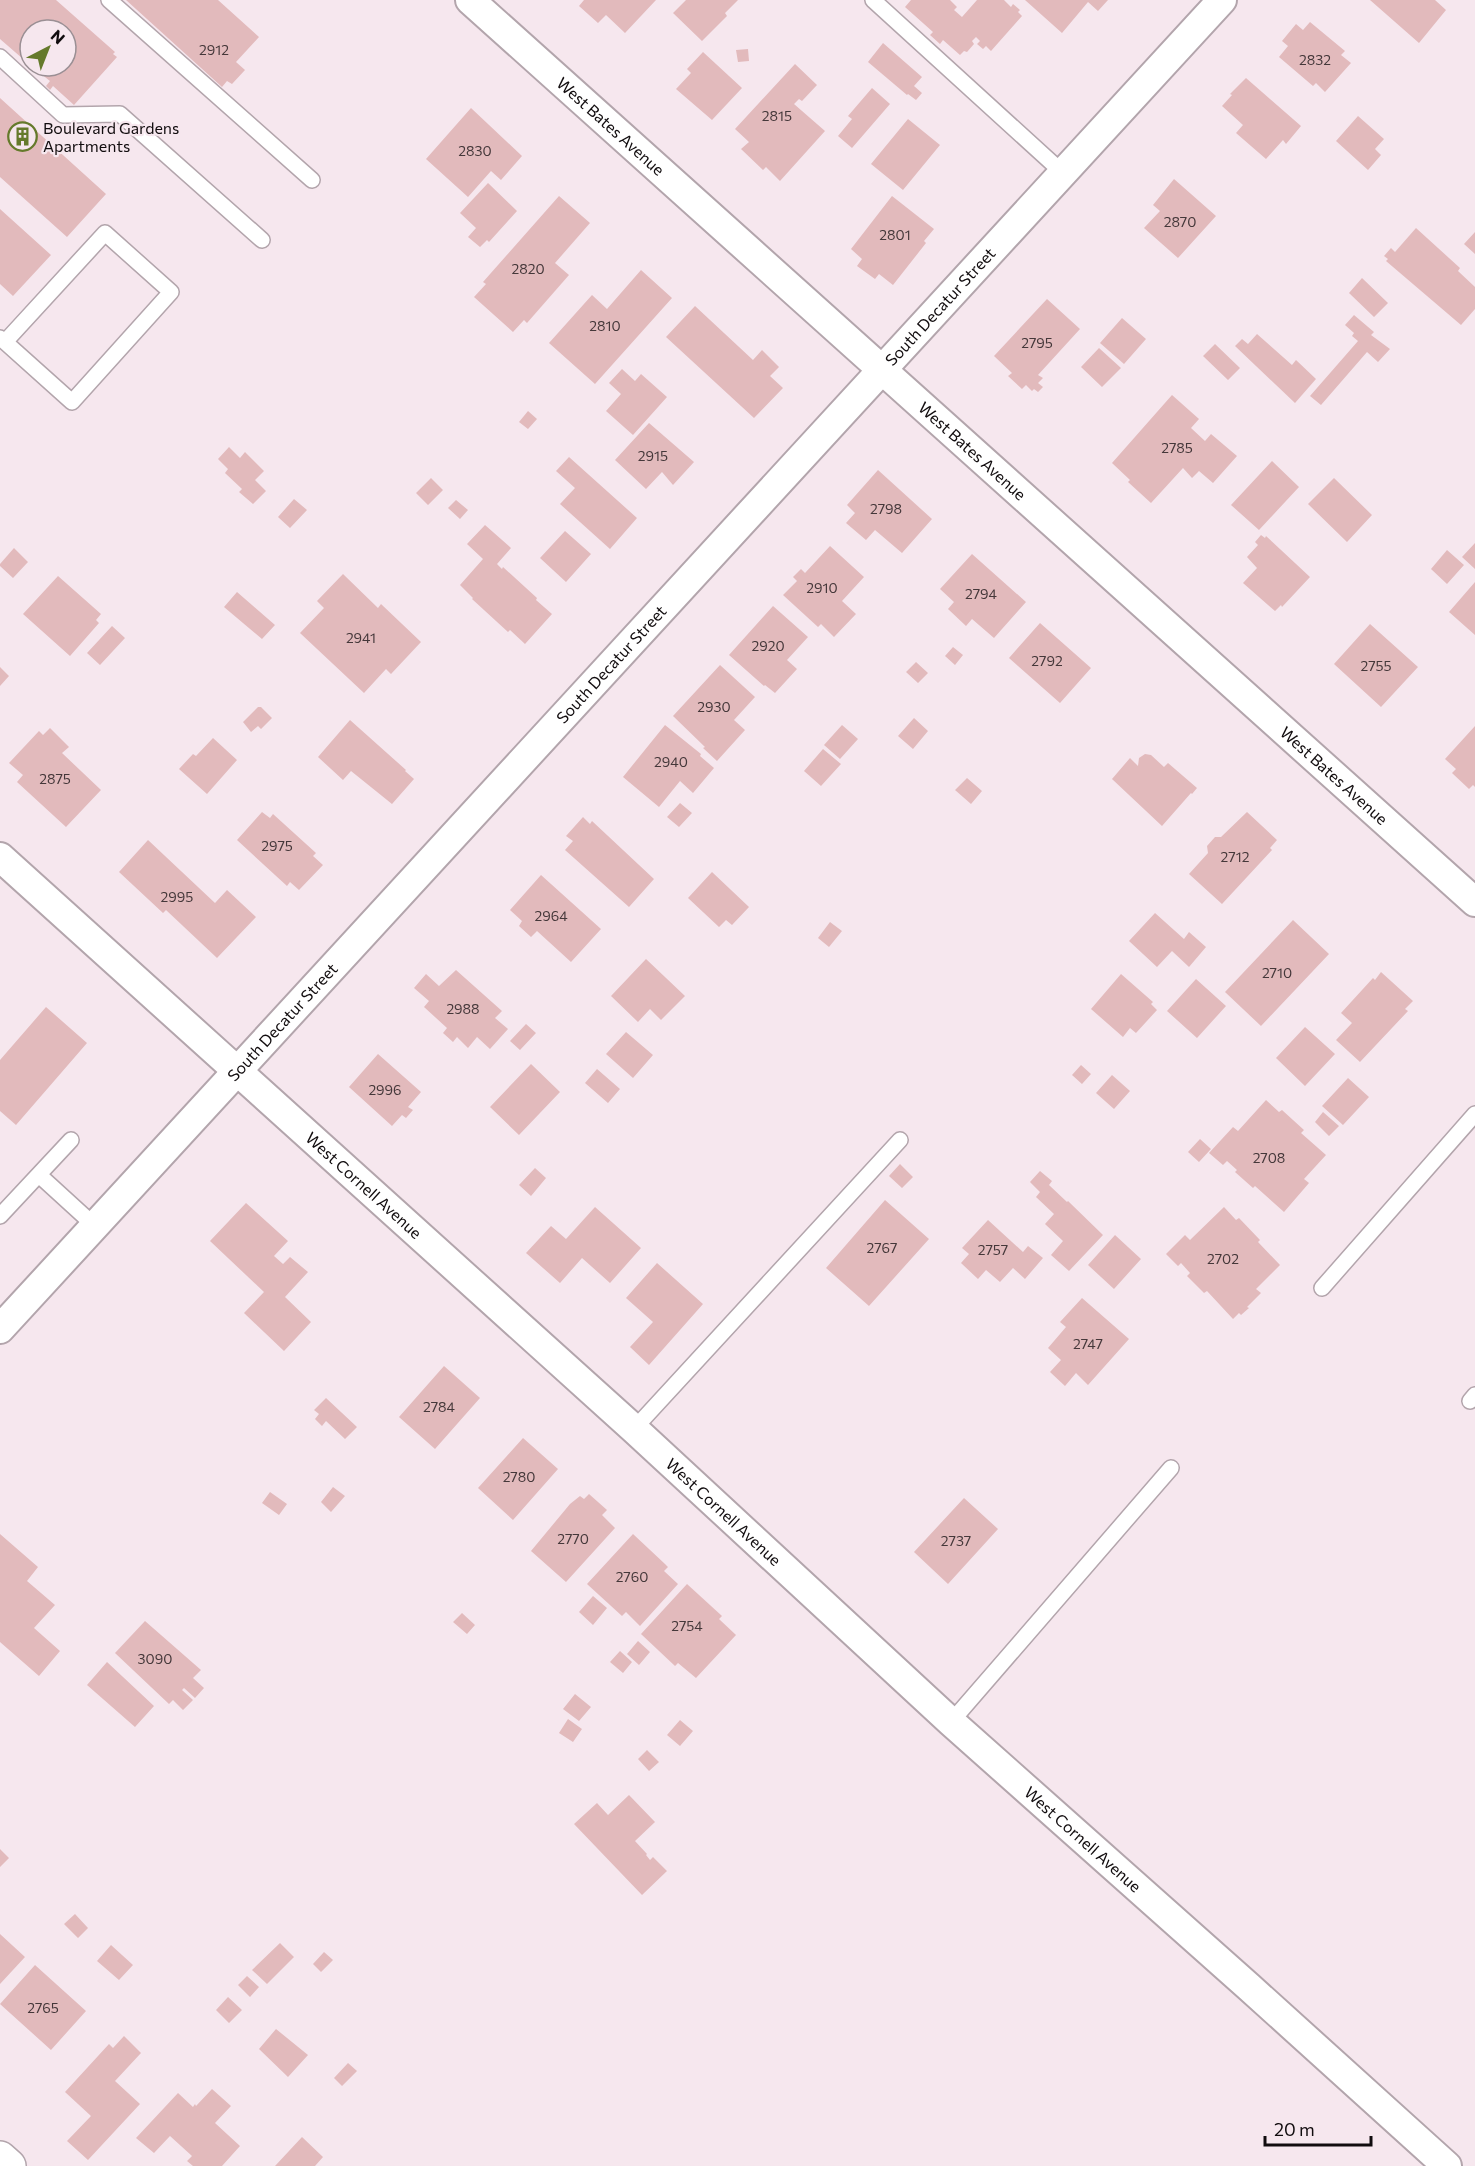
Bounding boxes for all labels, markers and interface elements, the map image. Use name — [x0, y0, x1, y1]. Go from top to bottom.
north arrow — [18, 18, 78, 78]
text: N — [48, 25, 69, 48]
house number: 2912 — [199, 41, 229, 58]
house number: 2832 — [1299, 51, 1331, 68]
street label: West Bates Avenue — [553, 73, 669, 179]
house number: 2815 — [762, 107, 792, 124]
place label: Boulevard Gardens Apartments — [43, 118, 179, 155]
building icon: Boulevard Gardens Apartments — [6, 121, 38, 153]
house number: 2830 — [458, 142, 492, 159]
house number: 2870 — [1164, 213, 1196, 230]
house number: 2801 — [879, 226, 911, 243]
street label: South Decatur Street — [881, 243, 999, 369]
house number: 2820 — [511, 260, 545, 277]
house number: 2810 — [589, 317, 621, 334]
house number: 2795 — [1021, 334, 1053, 351]
street label: West Bates Avenue — [915, 397, 1030, 504]
house number: 2785 — [1161, 439, 1193, 456]
house number: 2915 — [638, 447, 668, 464]
house number: 2798 — [870, 500, 902, 517]
house number: 2910 — [806, 579, 838, 596]
house number: 2794 — [965, 585, 998, 602]
street label: South Decatur Street — [552, 601, 670, 727]
house number: 2941 — [346, 629, 376, 646]
house number: 2920 — [751, 637, 785, 654]
house number: 2792 — [1031, 652, 1063, 669]
house number: 2755 — [1360, 657, 1392, 674]
house number: 2930 — [697, 698, 731, 715]
street label: West Bates Avenue — [1277, 722, 1392, 828]
house number: 2940 — [654, 753, 688, 770]
house number: 2875 — [39, 770, 71, 787]
house number: 2975 — [261, 837, 293, 854]
house number: 2712 — [1221, 848, 1250, 865]
house number: 2995 — [161, 888, 193, 905]
house number: 2964 — [534, 907, 568, 924]
street label: South Decatur Street — [223, 958, 341, 1085]
house number: 2710 — [1262, 964, 1292, 981]
house number: 2988 — [446, 1000, 480, 1017]
house number: 2996 — [368, 1081, 402, 1098]
street label: West Cornell Avenue — [302, 1128, 426, 1242]
house number: 2708 — [1253, 1149, 1285, 1166]
house number: 2767 — [867, 1239, 897, 1256]
house number: 2757 — [978, 1241, 1008, 1258]
house number: 2702 — [1207, 1250, 1239, 1267]
house number: 2747 — [1073, 1335, 1103, 1352]
house number: 2784 — [423, 1398, 456, 1415]
street label: West Cornell Avenue — [663, 1454, 785, 1569]
house number: 2780 — [503, 1468, 535, 1485]
house number: 2770 — [557, 1530, 589, 1547]
house number: 2737 — [941, 1532, 971, 1549]
house number: 2760 — [616, 1568, 648, 1585]
house number: 2754 — [671, 1617, 703, 1634]
house number: 3090 — [138, 1650, 172, 1667]
street label: West Cornell Avenue — [1021, 1782, 1145, 1896]
house number: 2765 — [27, 1999, 59, 2016]
scale bar — [1265, 2109, 1372, 2147]
text: 20 m — [1274, 2118, 1315, 2140]

